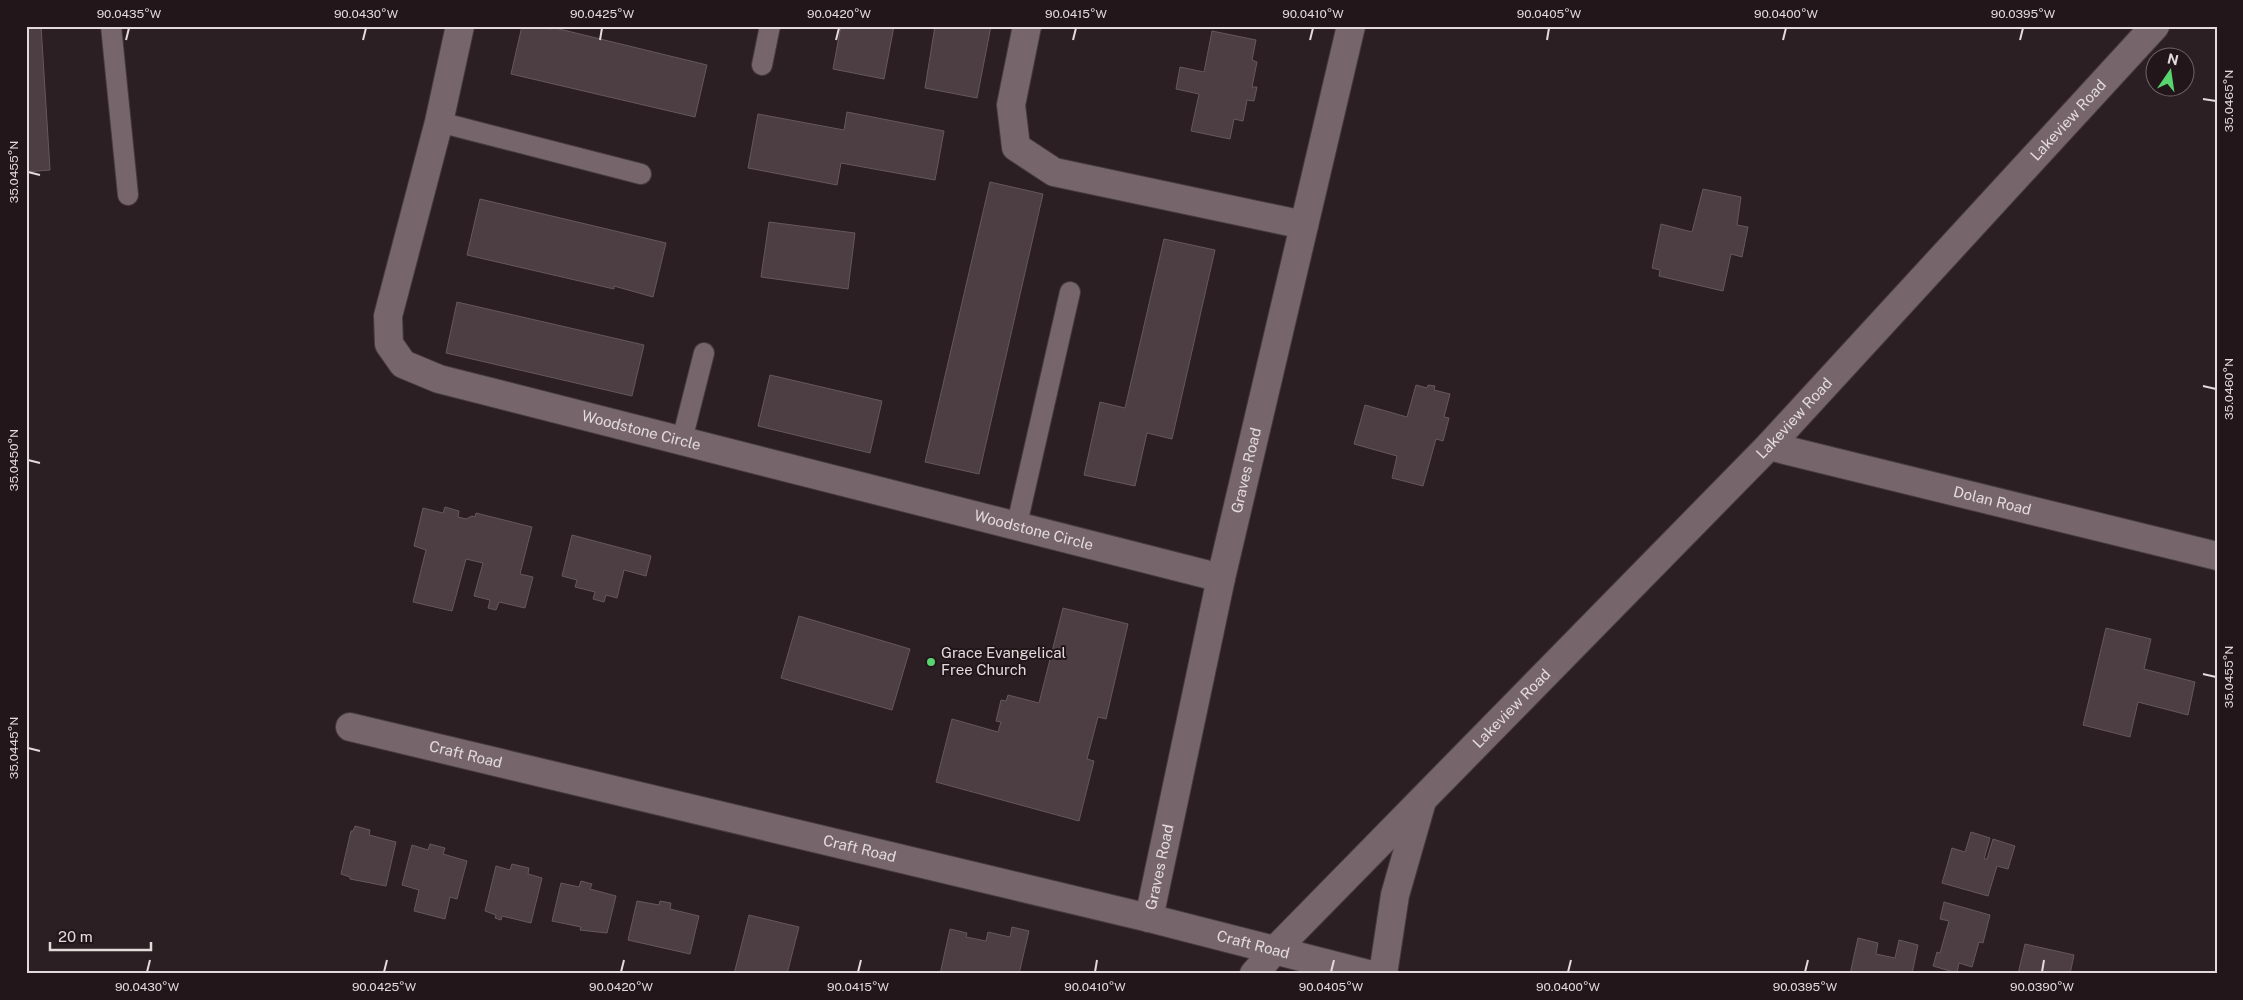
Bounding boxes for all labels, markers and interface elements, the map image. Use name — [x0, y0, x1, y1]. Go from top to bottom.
text: 90.0435°W — [97, 7, 162, 21]
text: 90.0430°W — [334, 7, 399, 21]
text: 90.0425°W — [570, 7, 635, 21]
text: 90.0420°W — [807, 7, 871, 21]
text: 90.0415°W — [1045, 7, 1107, 21]
text: 90.0410°W — [1282, 7, 1344, 21]
text: 90.0405°W — [1517, 7, 1582, 21]
text: 90.0400°W — [1754, 7, 1819, 21]
text: 90.0395°W — [1991, 7, 2056, 21]
north arrow — [2146, 48, 2196, 98]
text: N — [2166, 50, 2180, 68]
text: 35.0465°N — [2222, 70, 2236, 132]
street label: Lakeview Road — [2027, 76, 2109, 164]
text: 35.0455°N — [7, 141, 21, 203]
text: 35.0460°N — [2222, 358, 2236, 420]
street label: Lakeview Road — [1752, 374, 1835, 462]
street label: Woodstone Circle — [580, 407, 703, 453]
street label: Graves Road — [1228, 426, 1264, 515]
text: 35.0450°N — [7, 429, 21, 491]
street label: Dolan Road — [1952, 483, 2033, 518]
street label: Woodstone Circle — [972, 507, 1095, 553]
place label: Grace Evangelical Free Church — [941, 644, 1066, 678]
text: 35.0455°N — [2222, 646, 2236, 708]
marker: Grace Evangelical Free Church — [925, 656, 937, 668]
street label: Lakeview Road — [1469, 665, 1554, 751]
text: 35.0445°N — [7, 717, 21, 779]
street label: Craft Road — [428, 737, 504, 771]
street label: Graves Road — [1142, 823, 1177, 911]
street label: Craft Road — [822, 831, 898, 865]
scale bar — [50, 920, 151, 952]
street label: Craft Road — [1215, 927, 1291, 962]
text: 20 m — [58, 928, 93, 945]
text: 90.0430°W — [115, 980, 180, 994]
text: 90.0425°W — [352, 980, 417, 994]
text: 90.0420°W — [589, 980, 653, 994]
text: 90.0415°W — [827, 980, 889, 994]
text: 90.0410°W — [1064, 980, 1126, 994]
text: 90.0405°W — [1299, 980, 1364, 994]
text: 90.0400°W — [1536, 980, 1601, 994]
text: 90.0395°W — [1773, 980, 1838, 994]
text: 90.0390°W — [2010, 980, 2075, 994]

